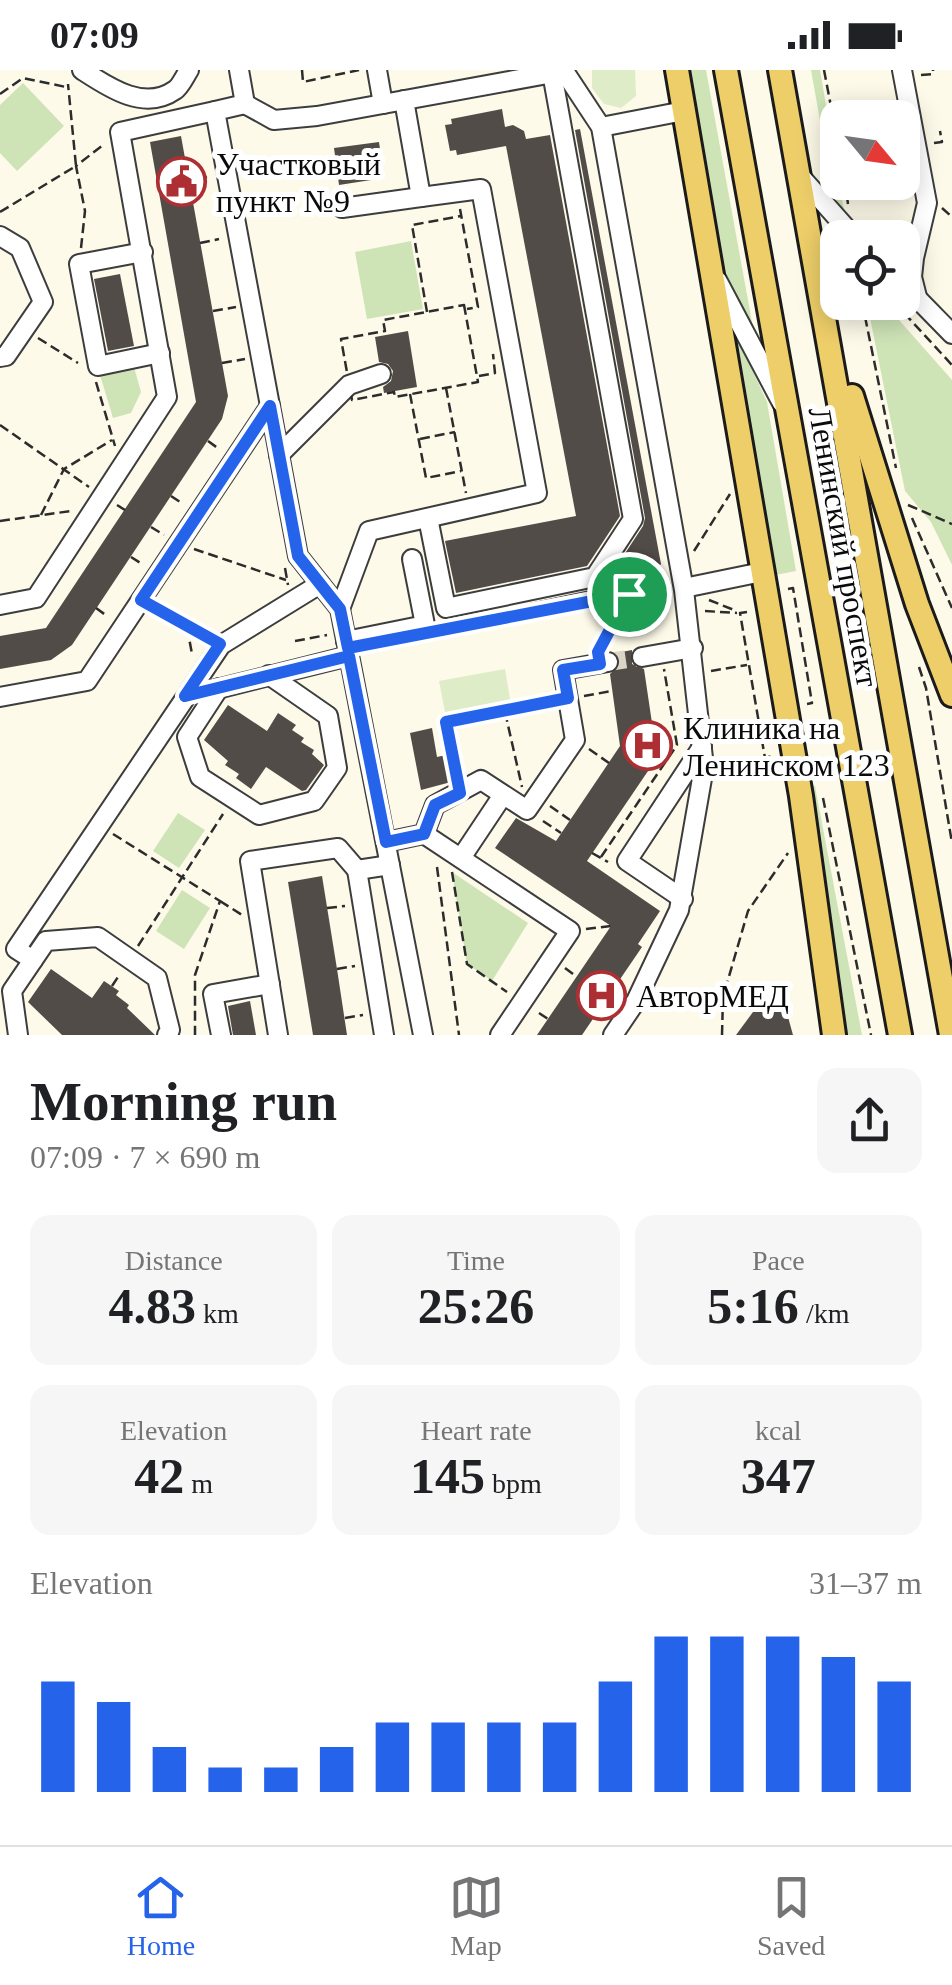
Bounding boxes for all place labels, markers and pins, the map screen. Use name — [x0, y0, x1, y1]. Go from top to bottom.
place label: Участковый пункт №9 — [216, 146, 381, 219]
public building icon: Участковый пункт №9 — [155, 156, 207, 208]
pin — [587, 552, 672, 637]
place label: Клиника на Ленинском 123 — [683, 710, 890, 783]
hospital icon: Клиника на Ленинском 123 — [622, 720, 674, 772]
hospital icon: АвторМЕД — [575, 970, 627, 1022]
place label: АвторМЕД — [636, 978, 789, 1014]

